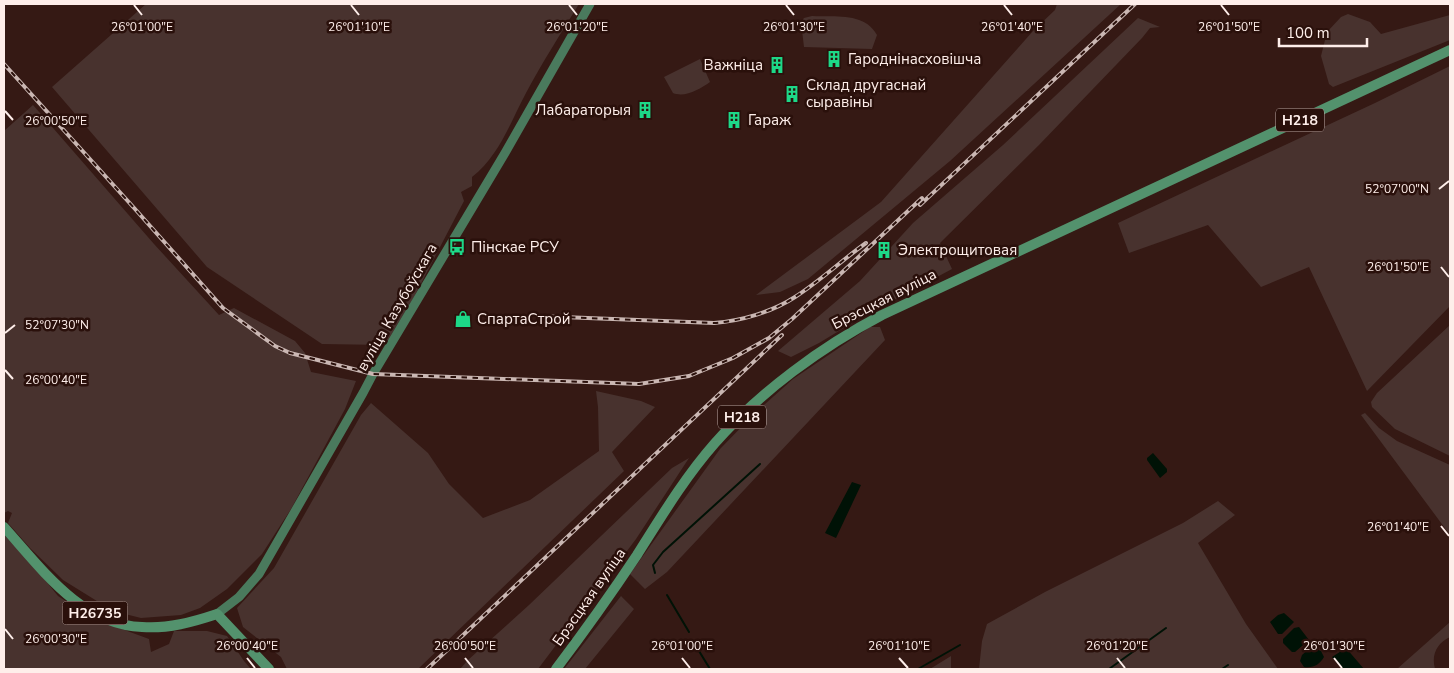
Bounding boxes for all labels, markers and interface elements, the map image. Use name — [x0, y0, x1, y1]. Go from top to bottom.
scale bar — [1279, 15, 1366, 47]
text: 26°01'00"E — [111, 19, 173, 35]
text: 26°01'10"E — [328, 19, 390, 35]
text: 26°01'20"E — [546, 19, 608, 35]
text: 26°01'30"E — [763, 19, 825, 35]
text: 26°01'40"E — [981, 19, 1043, 35]
text: 26°01'50"E — [1198, 19, 1260, 35]
text: 100 m — [1286, 23, 1330, 43]
building icon: Гароднінасховішча — [824, 49, 844, 69]
place label: Гароднінасховішча — [848, 49, 981, 69]
place label: Важніца — [704, 55, 763, 75]
building icon: Важніца — [767, 55, 787, 75]
place label: Склад другаснай сыравіны — [806, 75, 926, 112]
building icon: Склад другаснай сыравіны — [782, 84, 802, 104]
place label: Лабараторыя — [535, 100, 631, 120]
building icon: Лабараторыя — [635, 100, 655, 120]
road number: Н218 — [1276, 108, 1324, 132]
building icon: Гараж — [724, 110, 744, 130]
place label: Гараж — [748, 110, 791, 130]
text: 26°00'50"E — [25, 113, 87, 129]
text: 52°07'00"N — [1365, 181, 1429, 197]
bus stop icon: Пінскае РСУ — [447, 237, 467, 257]
place label: Пінскае РСУ — [471, 237, 559, 257]
street label: вуліца Казубоўскага — [352, 240, 442, 374]
building icon: Электрощитовая — [874, 240, 894, 260]
place label: Электрощитовая — [898, 240, 1017, 260]
text: 26°01'50"E — [1367, 259, 1429, 275]
street label: Брэсцкая вуліца — [828, 264, 940, 334]
shop icon: СпартаСтрой — [453, 309, 473, 329]
place label: СпартаСтрой — [477, 309, 570, 329]
text: 52°07'30"N — [25, 317, 89, 333]
text: 26°00'40"E — [25, 372, 87, 388]
road number: Н218 — [718, 406, 766, 428]
text: 26°01'40"E — [1367, 519, 1429, 535]
street label: Брэсцкая вуліца — [548, 544, 630, 650]
road number: Н26735 — [62, 602, 128, 624]
text: 26°00'30"E — [25, 631, 87, 647]
text: 26°00'40"E — [216, 638, 278, 654]
text: 26°00'50"E — [434, 638, 496, 654]
text: 26°01'00"E — [651, 638, 713, 654]
text: 26°01'10"E — [868, 638, 930, 654]
text: 26°01'20"E — [1086, 638, 1148, 654]
text: 26°01'30"E — [1303, 638, 1365, 654]

